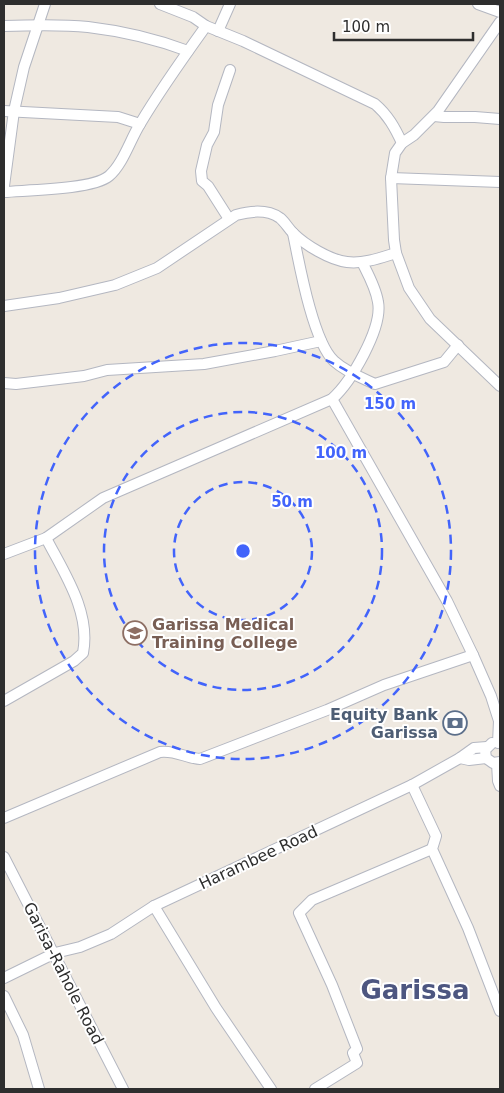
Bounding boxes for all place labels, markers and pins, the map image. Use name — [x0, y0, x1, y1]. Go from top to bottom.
centre of rings — [234, 542, 252, 560]
place label: Garissa Medical Training College — [152, 615, 298, 652]
school or university icon: Garissa Medical Training College — [122, 620, 148, 646]
place label: Equity Bank Garissa — [330, 705, 438, 742]
bank icon: Equity Bank Garissa — [442, 710, 468, 736]

